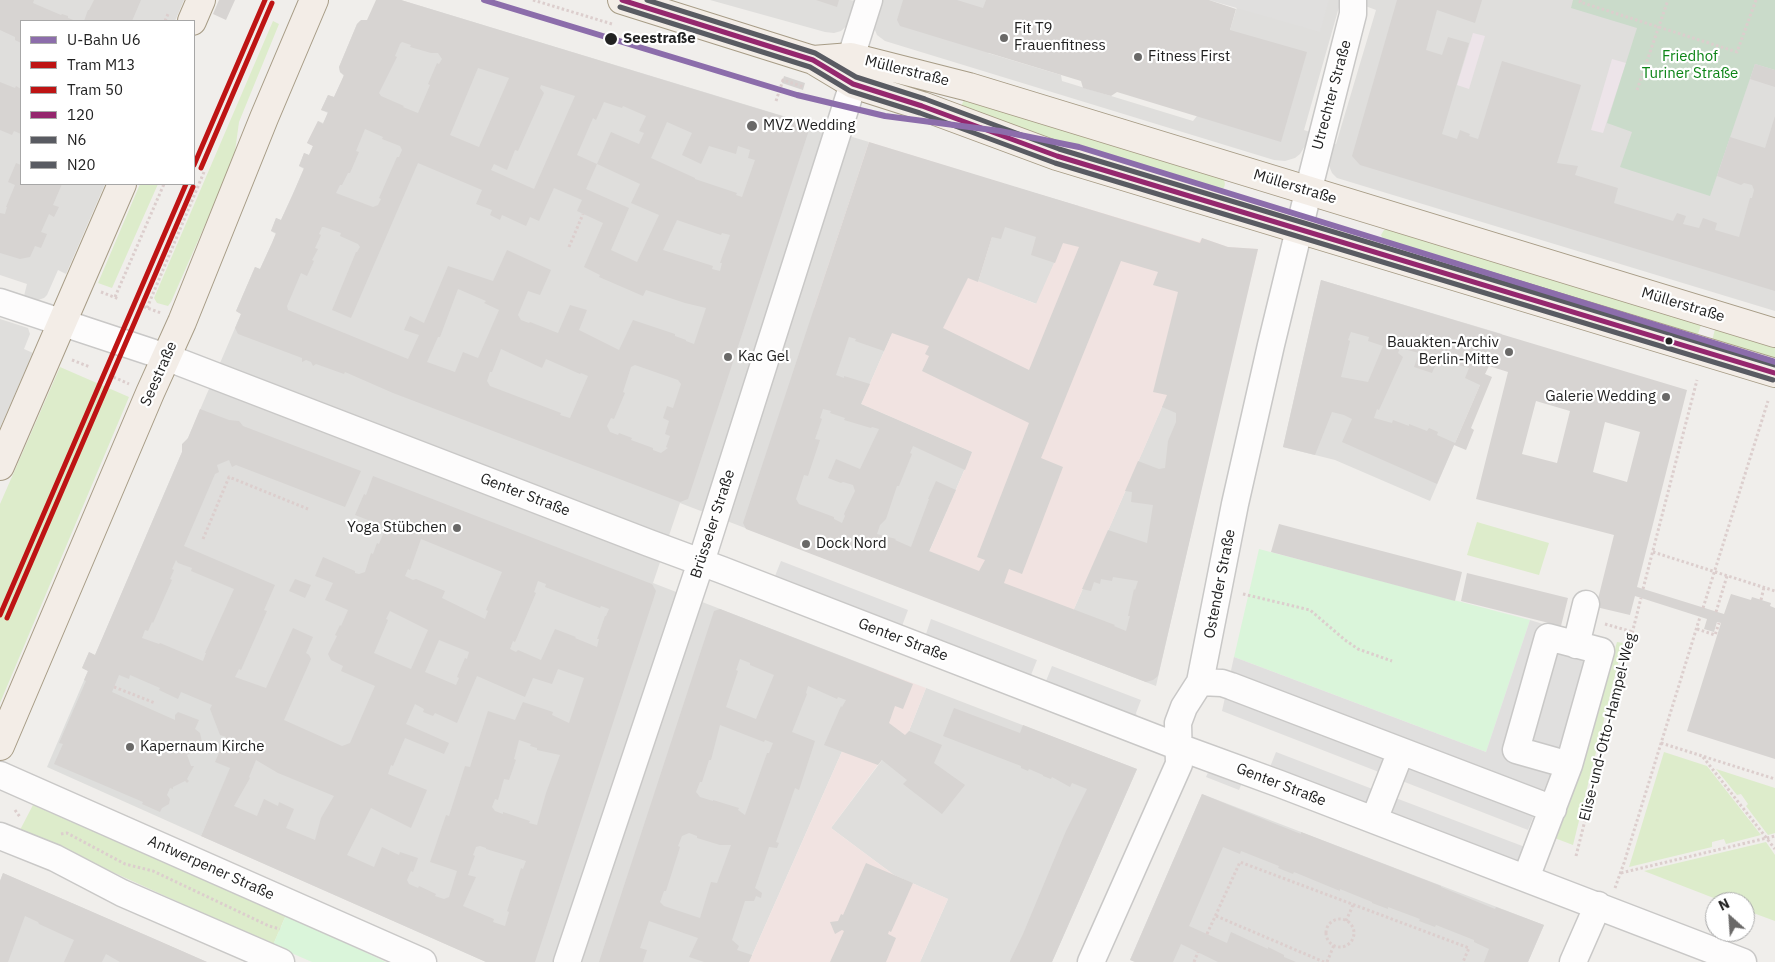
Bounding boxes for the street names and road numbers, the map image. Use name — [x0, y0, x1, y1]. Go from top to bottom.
street label: Utrechter Straße — [1309, 38, 1355, 152]
street label: Müllerstraße — [863, 52, 951, 90]
street label: Müllerstraße — [1251, 166, 1339, 208]
street label: Müllerstraße — [1639, 284, 1727, 326]
street label: Seestraße — [137, 339, 181, 409]
street label: Brüsseler Straße — [687, 467, 739, 581]
street label: Genter Straße — [477, 470, 573, 520]
street label: Ostender Straße — [1201, 528, 1239, 640]
street label: Genter Straße — [855, 615, 951, 665]
street label: Elise-und-Otto-Hampel-Weg — [1576, 631, 1640, 823]
street label: Genter Straße — [1233, 760, 1329, 810]
street label: Antwerpener Straße — [145, 832, 277, 904]

